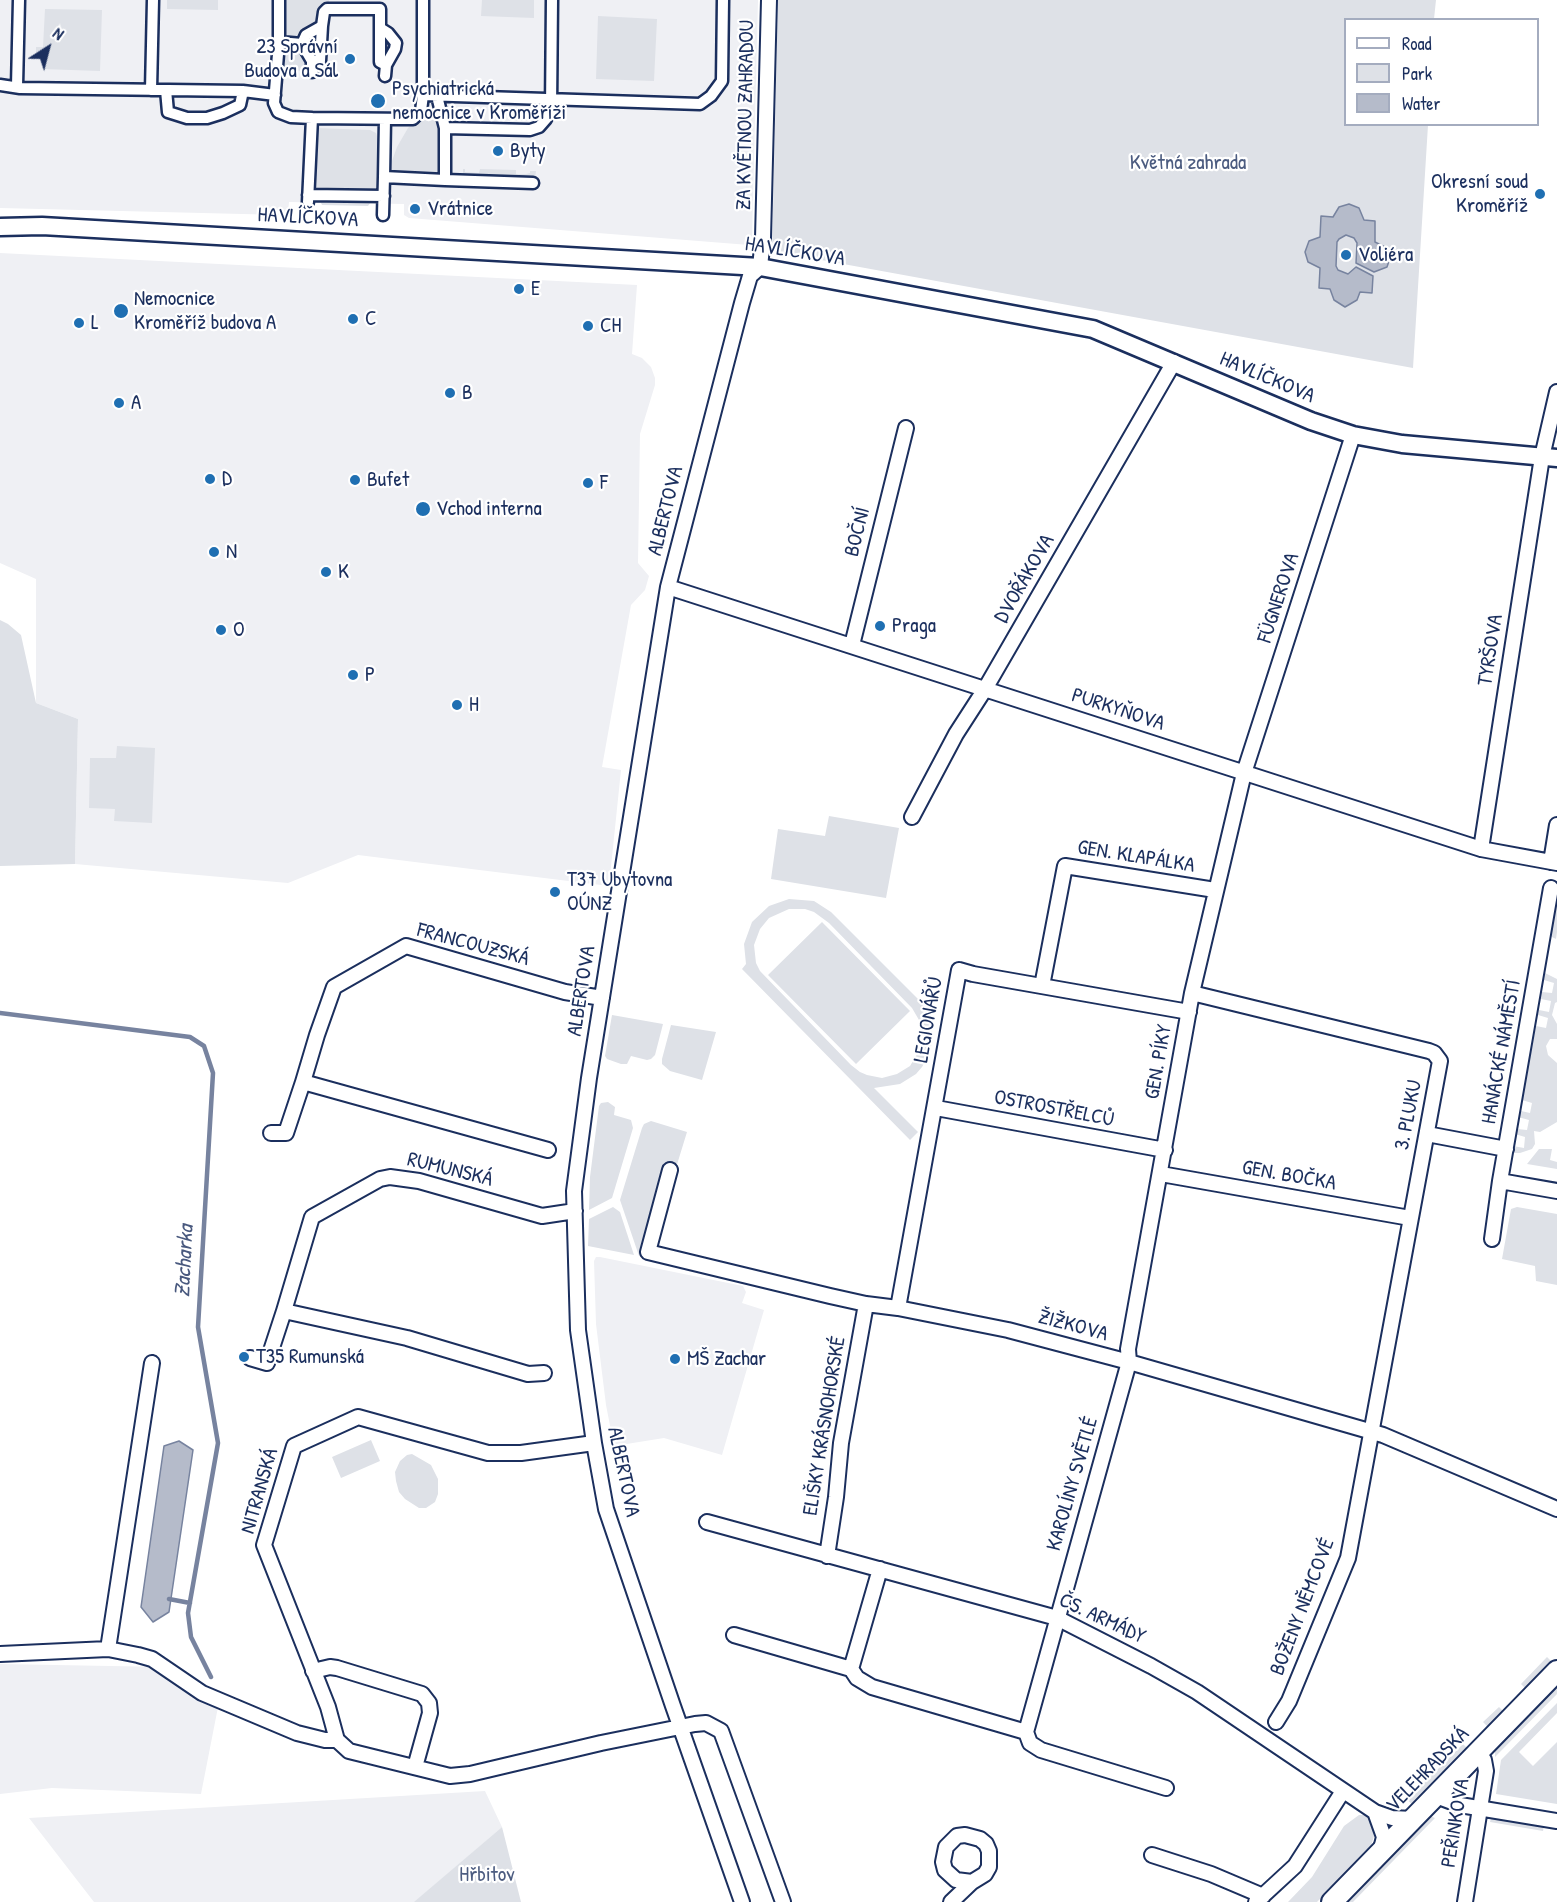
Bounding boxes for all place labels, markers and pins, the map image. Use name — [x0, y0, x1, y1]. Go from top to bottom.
place label: 23 Správní Budova a Sál — [244, 34, 338, 84]
marker: 23 Správní Budova a Sál — [343, 52, 357, 66]
place label: Psychiatrická nemocnice v Kroměříži — [392, 76, 566, 126]
marker: Psychiatrická nemocnice v Kroměříži — [369, 92, 387, 110]
place label: Byty — [510, 138, 546, 164]
marker: Byty — [491, 144, 505, 158]
place label: Okresní soud Kroměříž — [1431, 169, 1528, 219]
marker: Okresní soud Kroměříž — [1533, 187, 1547, 201]
place label: Vrátnice — [427, 196, 493, 222]
marker: Vrátnice — [408, 202, 422, 216]
place label: Voliéra — [1358, 242, 1413, 268]
marker: Voliéra — [1339, 248, 1353, 262]
place label: E — [531, 276, 540, 302]
marker: E — [512, 282, 526, 296]
place label: Nemocnice Kroměříž budova A — [134, 286, 276, 336]
marker: Nemocnice Kroměříž budova A — [112, 302, 130, 320]
place label: C — [365, 306, 377, 332]
place label: L — [91, 310, 99, 336]
marker: C — [346, 312, 360, 326]
place label: CH — [600, 313, 621, 339]
marker: L — [72, 316, 86, 330]
marker: CH — [581, 319, 595, 333]
place label: B — [462, 380, 473, 406]
marker: B — [443, 386, 457, 400]
place label: A — [131, 390, 141, 416]
marker: A — [112, 396, 126, 410]
place label: D — [222, 466, 232, 492]
place label: Bufet — [367, 467, 409, 493]
place label: F — [600, 470, 608, 496]
marker: D — [203, 472, 217, 486]
marker: Bufet — [348, 473, 362, 487]
marker: F — [581, 476, 595, 490]
place label: Vchod interna — [436, 496, 542, 522]
marker: Vchod interna — [414, 500, 432, 518]
place label: N — [226, 539, 237, 565]
marker: N — [207, 545, 221, 559]
place label: K — [338, 559, 349, 585]
marker: K — [319, 565, 333, 579]
place label: Praga — [892, 613, 936, 639]
place label: O — [233, 617, 245, 643]
marker: Praga — [873, 619, 887, 633]
marker: O — [214, 623, 228, 637]
place label: P — [365, 662, 375, 688]
marker: P — [346, 668, 360, 682]
place label: H — [469, 692, 479, 718]
marker: H — [450, 698, 464, 712]
place label: T37 Ubytovna OÚNZ — [567, 867, 672, 917]
marker: T37 Ubytovna OÚNZ — [548, 885, 562, 899]
place label: T35 Rumunská — [256, 1344, 364, 1370]
place label: MŠ Zachar — [687, 1346, 766, 1372]
marker: T35 Rumunská — [237, 1350, 251, 1364]
marker: MŠ Zachar — [668, 1352, 682, 1366]

